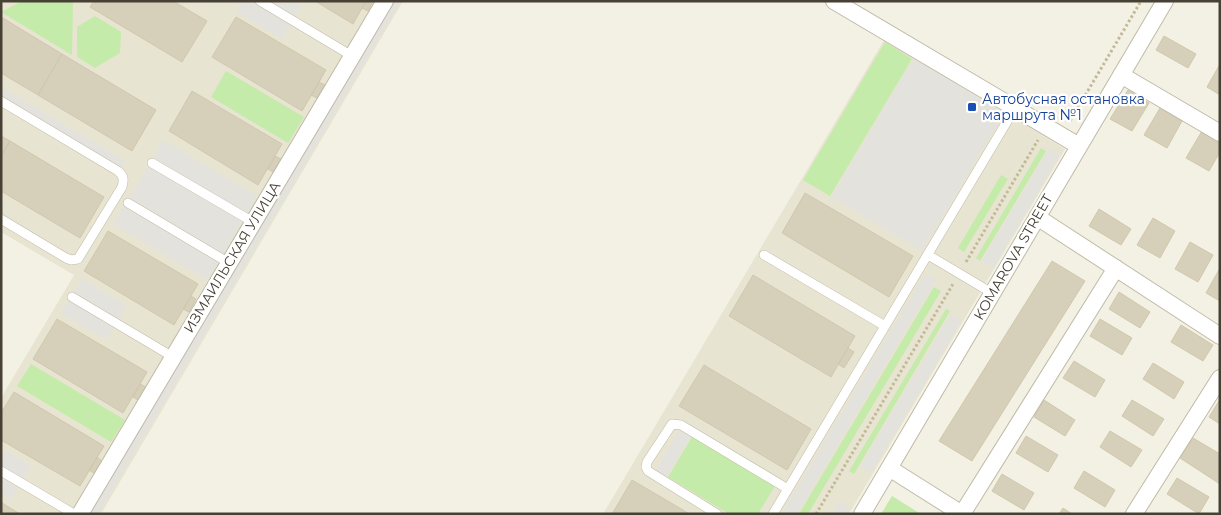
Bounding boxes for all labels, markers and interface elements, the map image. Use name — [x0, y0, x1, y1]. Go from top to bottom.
place label: Автобусная остановка маршрута №1 — [982, 90, 1145, 124]
marker: Автобусная остановка маршрута №1 — [966, 101, 978, 113]
street label: ИЗМАИЛЬСКАЯ УЛИЦА — [180, 178, 285, 336]
street label: KOMAROVA STREET — [970, 191, 1056, 323]

